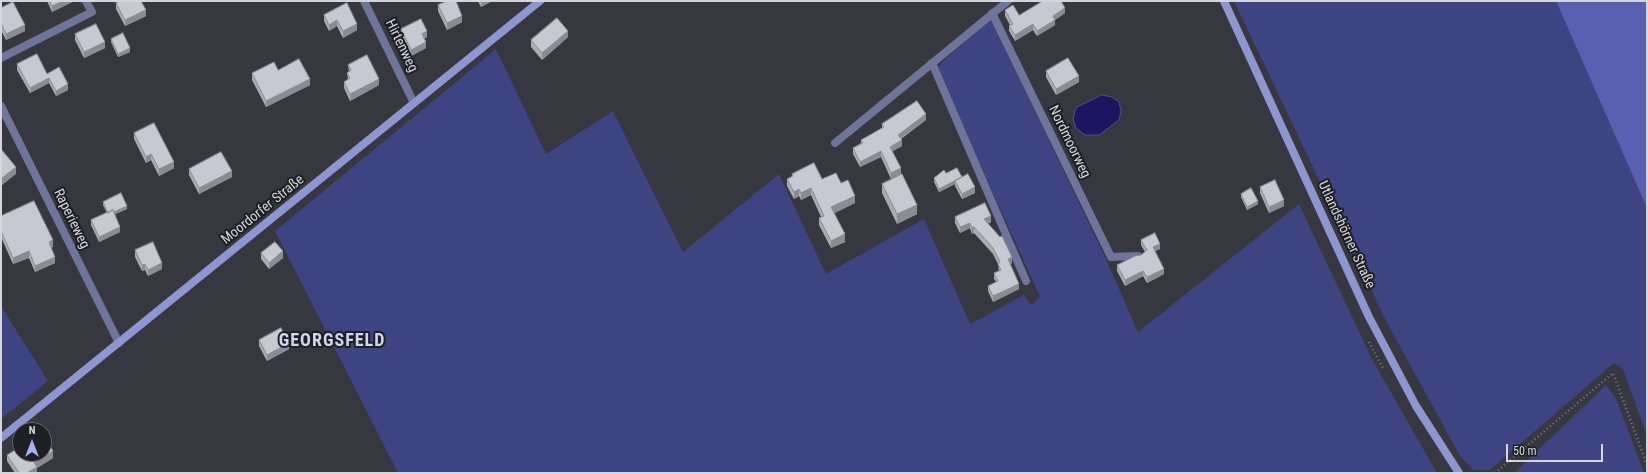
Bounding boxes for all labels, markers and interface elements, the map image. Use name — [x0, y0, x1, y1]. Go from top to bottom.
street label: Hirtenweg — [381, 17, 421, 75]
street label: Nordmoorweg — [1044, 103, 1094, 181]
street label: Moordorfer Straße — [218, 172, 308, 248]
street label: Utlandshörner Straße — [1314, 178, 1378, 292]
street label: Raperieweg — [49, 186, 93, 252]
district label: GEORGSFELD — [279, 330, 385, 352]
north arrow — [12, 422, 52, 462]
text: N — [29, 424, 35, 437]
scale bar — [1508, 436, 1605, 462]
text: 50 m — [1513, 444, 1537, 458]

